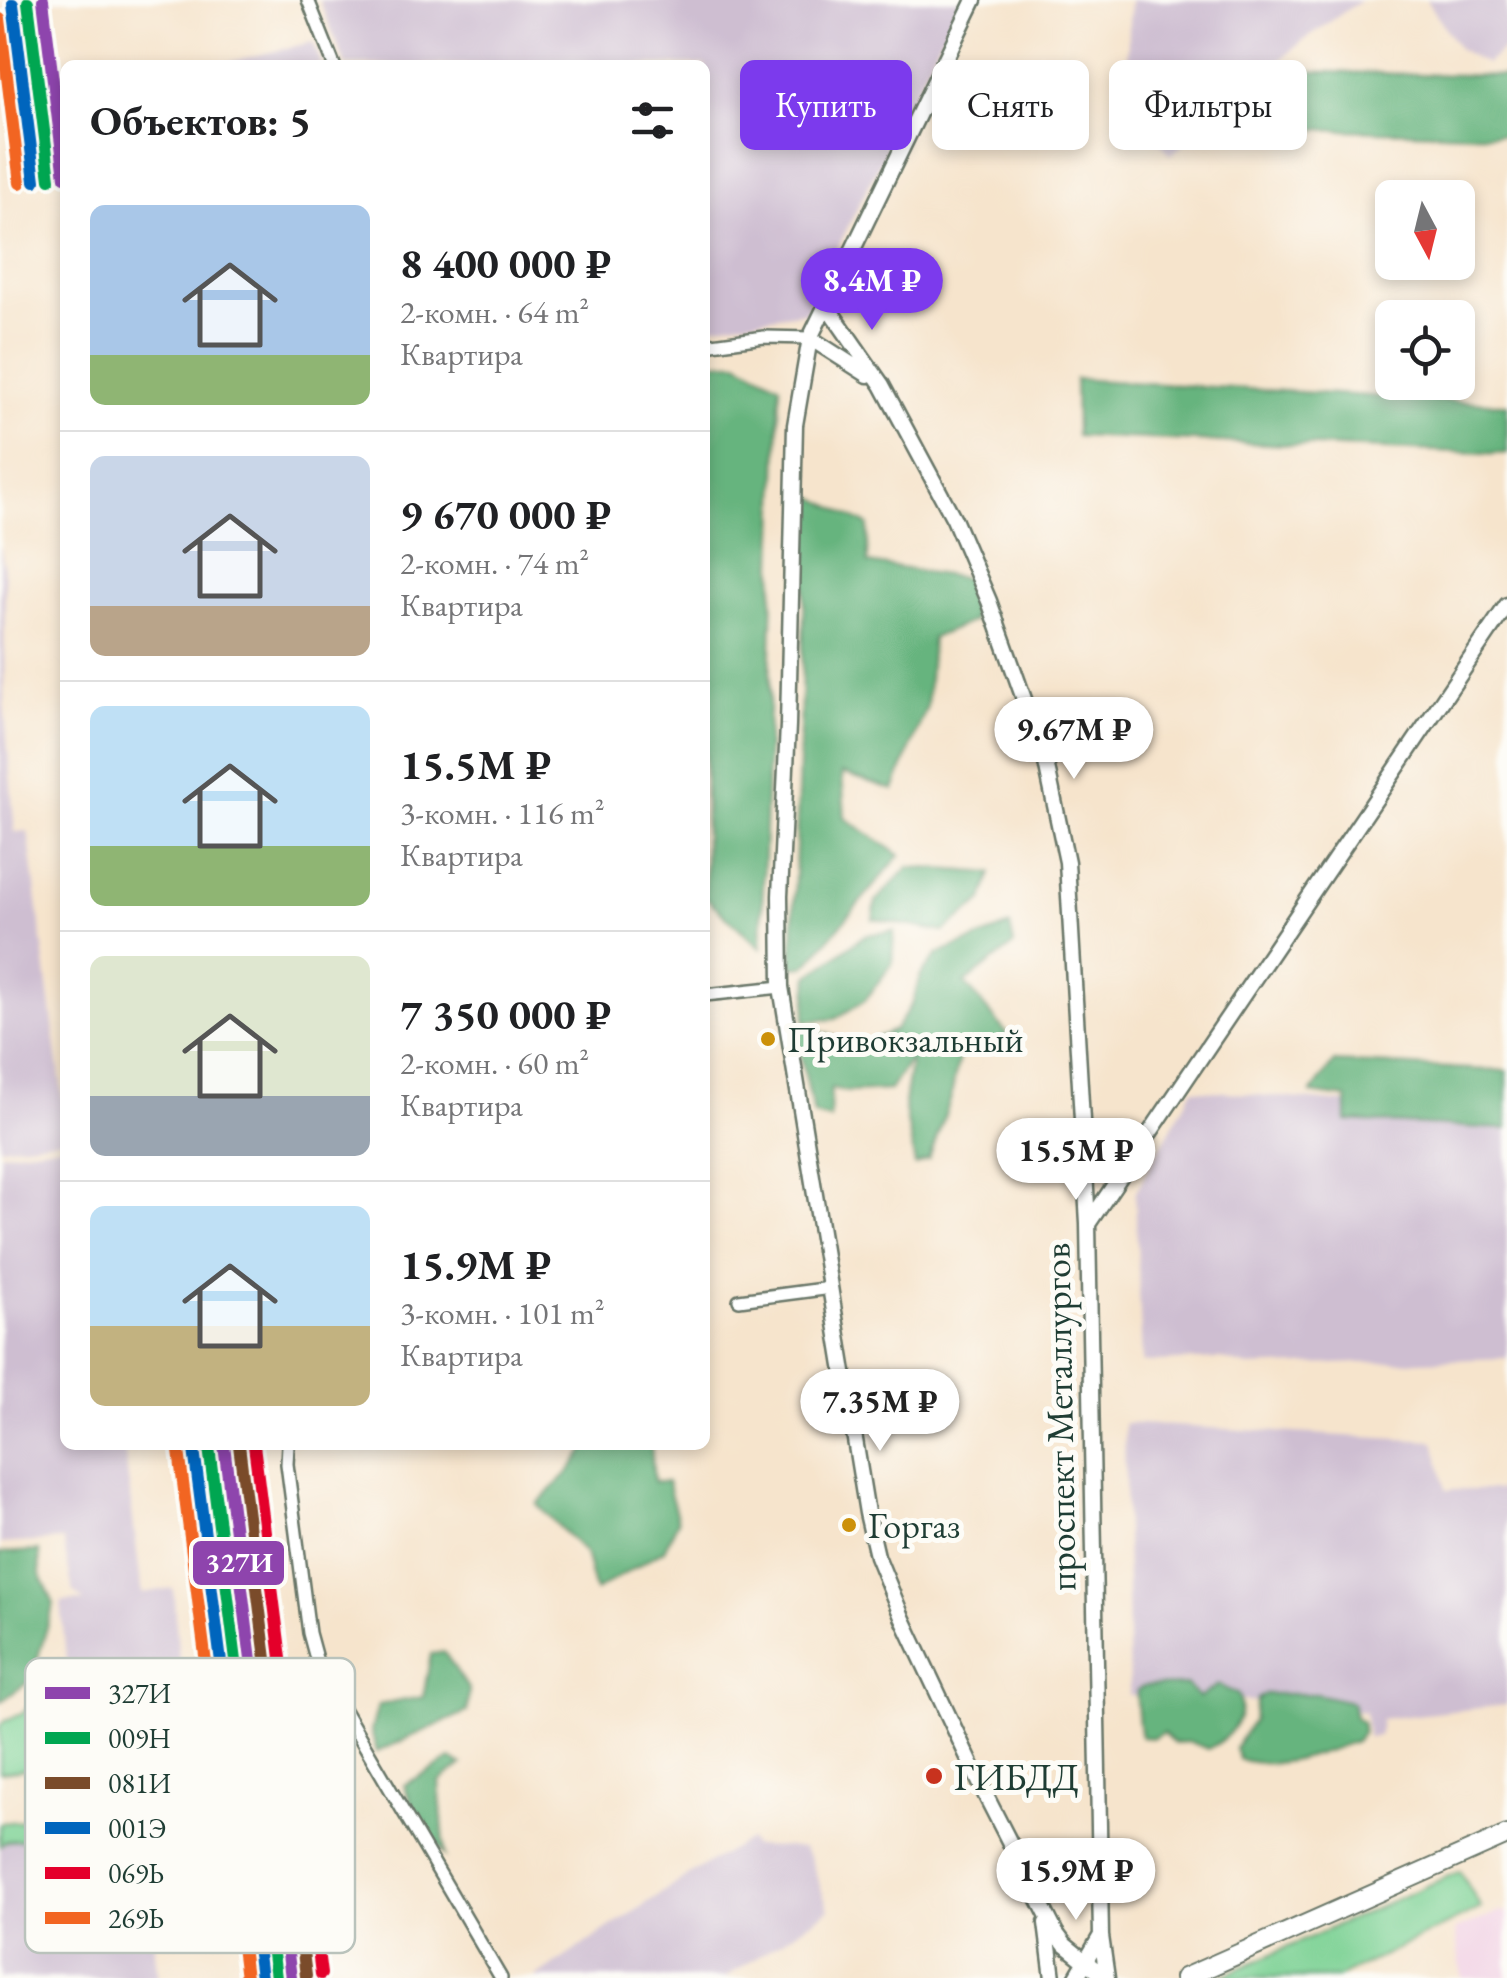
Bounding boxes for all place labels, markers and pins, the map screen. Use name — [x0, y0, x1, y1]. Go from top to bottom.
pin: 8.4M ₽ — [791, 248, 953, 333]
pin: 9.67M ₽ — [982, 697, 1166, 782]
place label: Привокзальный — [787, 1016, 1024, 1063]
marker: Привокзальный — [758, 1029, 778, 1049]
pin: 15.5M ₽ — [984, 1118, 1168, 1203]
pin: 7.35M ₽ — [788, 1369, 972, 1454]
place label: Горгаз — [868, 1502, 960, 1549]
marker: Горгаз — [839, 1515, 859, 1535]
place label: ГИБДД — [954, 1752, 1079, 1801]
marker: ГИБДД — [923, 1765, 945, 1787]
pin: 15.9M ₽ — [984, 1838, 1168, 1923]

